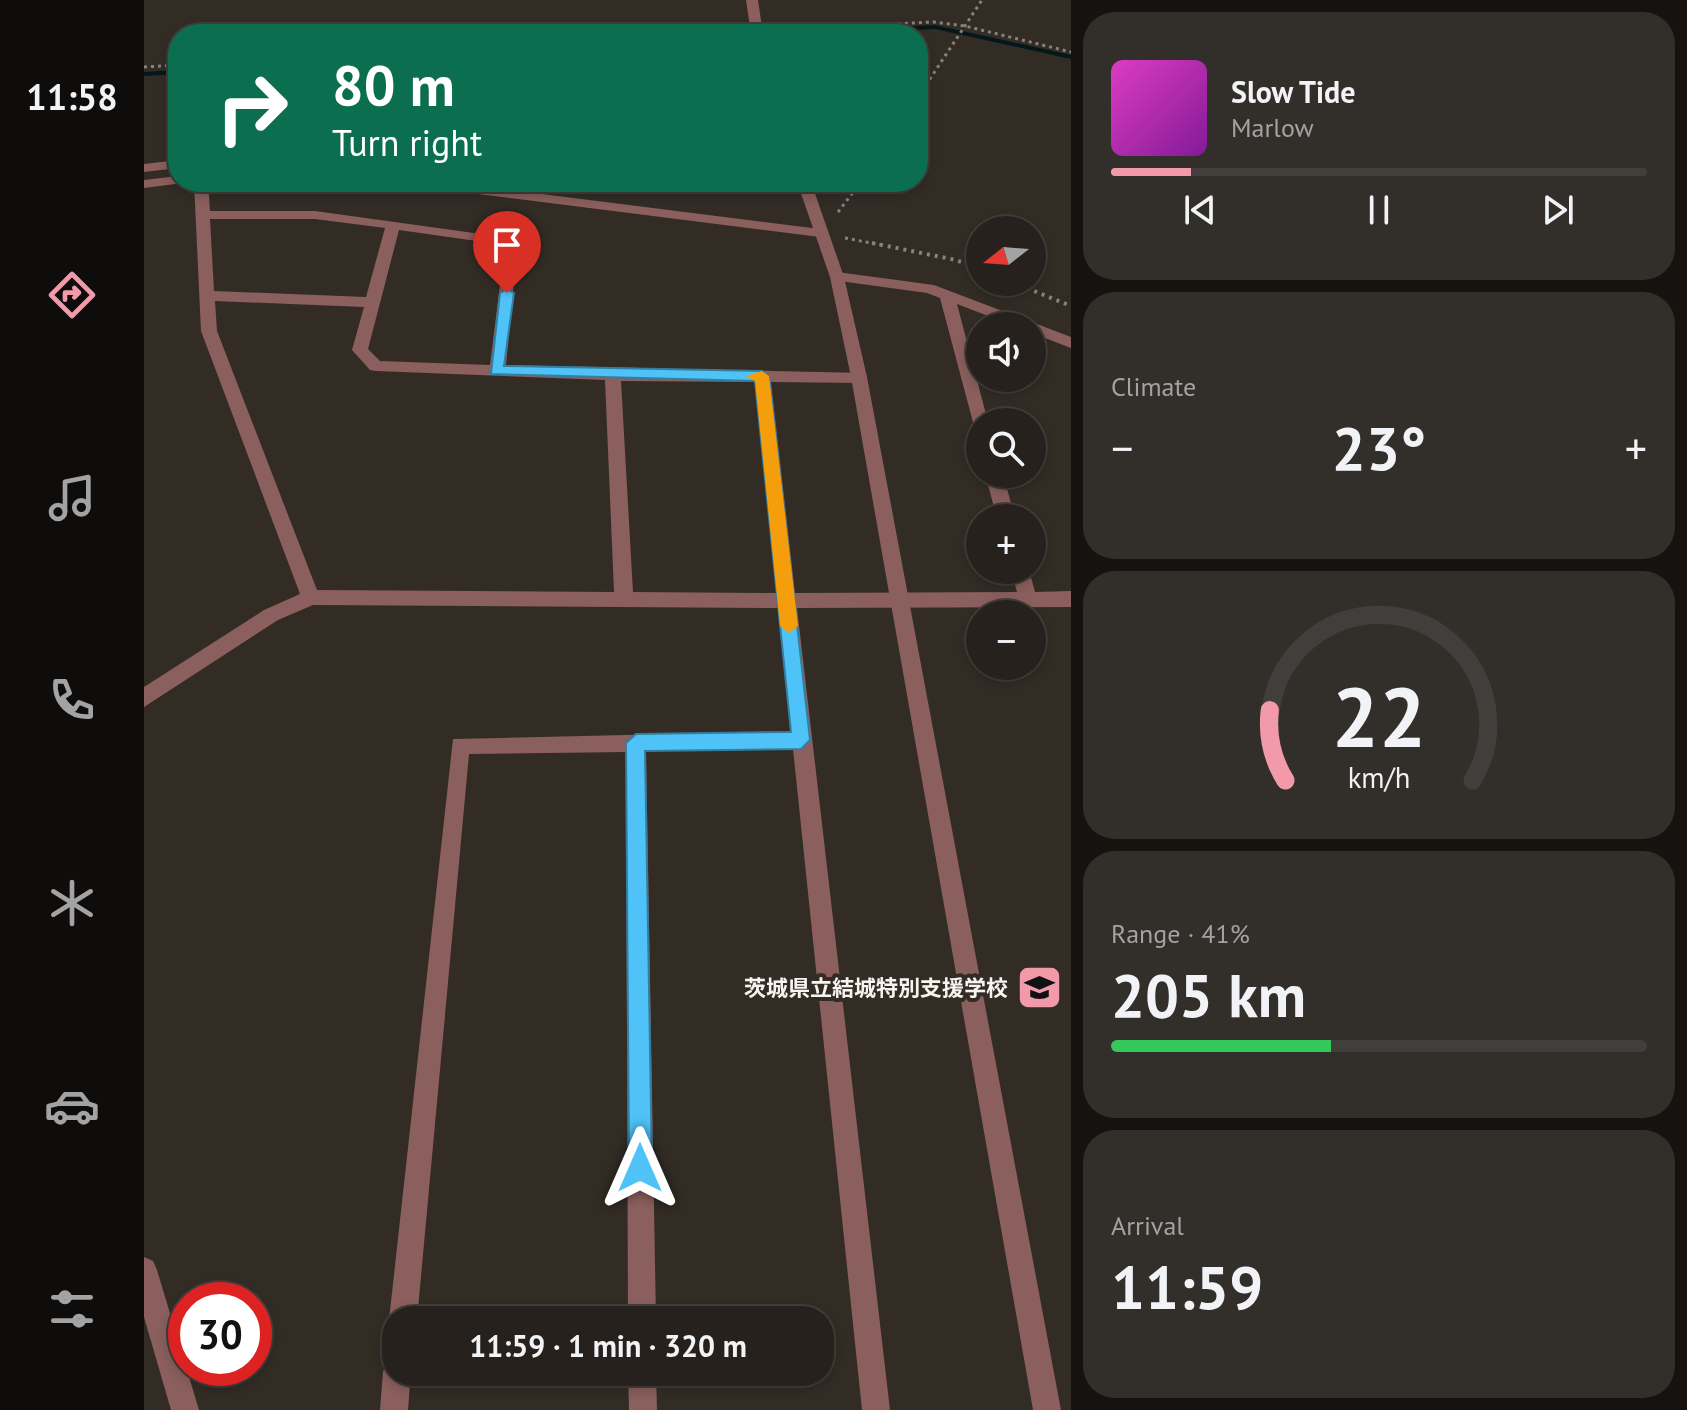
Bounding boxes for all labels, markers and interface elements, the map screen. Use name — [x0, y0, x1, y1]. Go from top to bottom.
text: 80 m — [332, 49, 455, 121]
icon: right — [200, 56, 304, 160]
text: Slow Tide — [1231, 72, 1356, 111]
text: 11:58 — [26, 73, 118, 120]
text: Marlow — [1231, 111, 1314, 144]
text: Turn right — [332, 119, 482, 166]
icon: previous — [1178, 188, 1222, 232]
icon: pause — [1357, 188, 1401, 232]
icon: next — [1536, 188, 1580, 232]
pin — [473, 211, 541, 293]
north arrow — [966, 216, 1046, 296]
map controls — [966, 216, 1046, 680]
icon: arrive — [485, 223, 529, 267]
icon: directions — [44, 267, 100, 323]
button: sound — [966, 312, 1046, 392]
text: Climate — [1111, 370, 1196, 403]
button: search — [966, 408, 1046, 488]
text: 23° — [1332, 409, 1426, 487]
text: − — [1111, 419, 1133, 476]
text: + — [1625, 419, 1647, 476]
icon: music — [44, 470, 100, 526]
button: + — [966, 504, 1046, 584]
button: − — [966, 600, 1046, 680]
text: 22 — [1332, 662, 1426, 770]
icon: phone — [44, 672, 100, 728]
text: km/h — [1348, 759, 1410, 796]
icon: climate — [44, 875, 100, 931]
text: Range · 41% — [1111, 917, 1250, 950]
text: 205 km — [1111, 956, 1306, 1034]
school or university icon: 茨城県立結城特別支援学校 — [1015, 964, 1063, 1012]
place label: 茨城県立結城特別支援学校 — [744, 974, 1008, 1002]
icon: car — [44, 1078, 100, 1134]
position arrow — [598, 1126, 682, 1210]
text: Arrival — [1111, 1209, 1184, 1242]
text: 11:59 — [1111, 1248, 1263, 1326]
icon: filters — [44, 1281, 100, 1337]
speed limit sign: 30 — [168, 1282, 272, 1386]
text: 11:59 · 1 min · 320 m — [469, 1326, 747, 1365]

